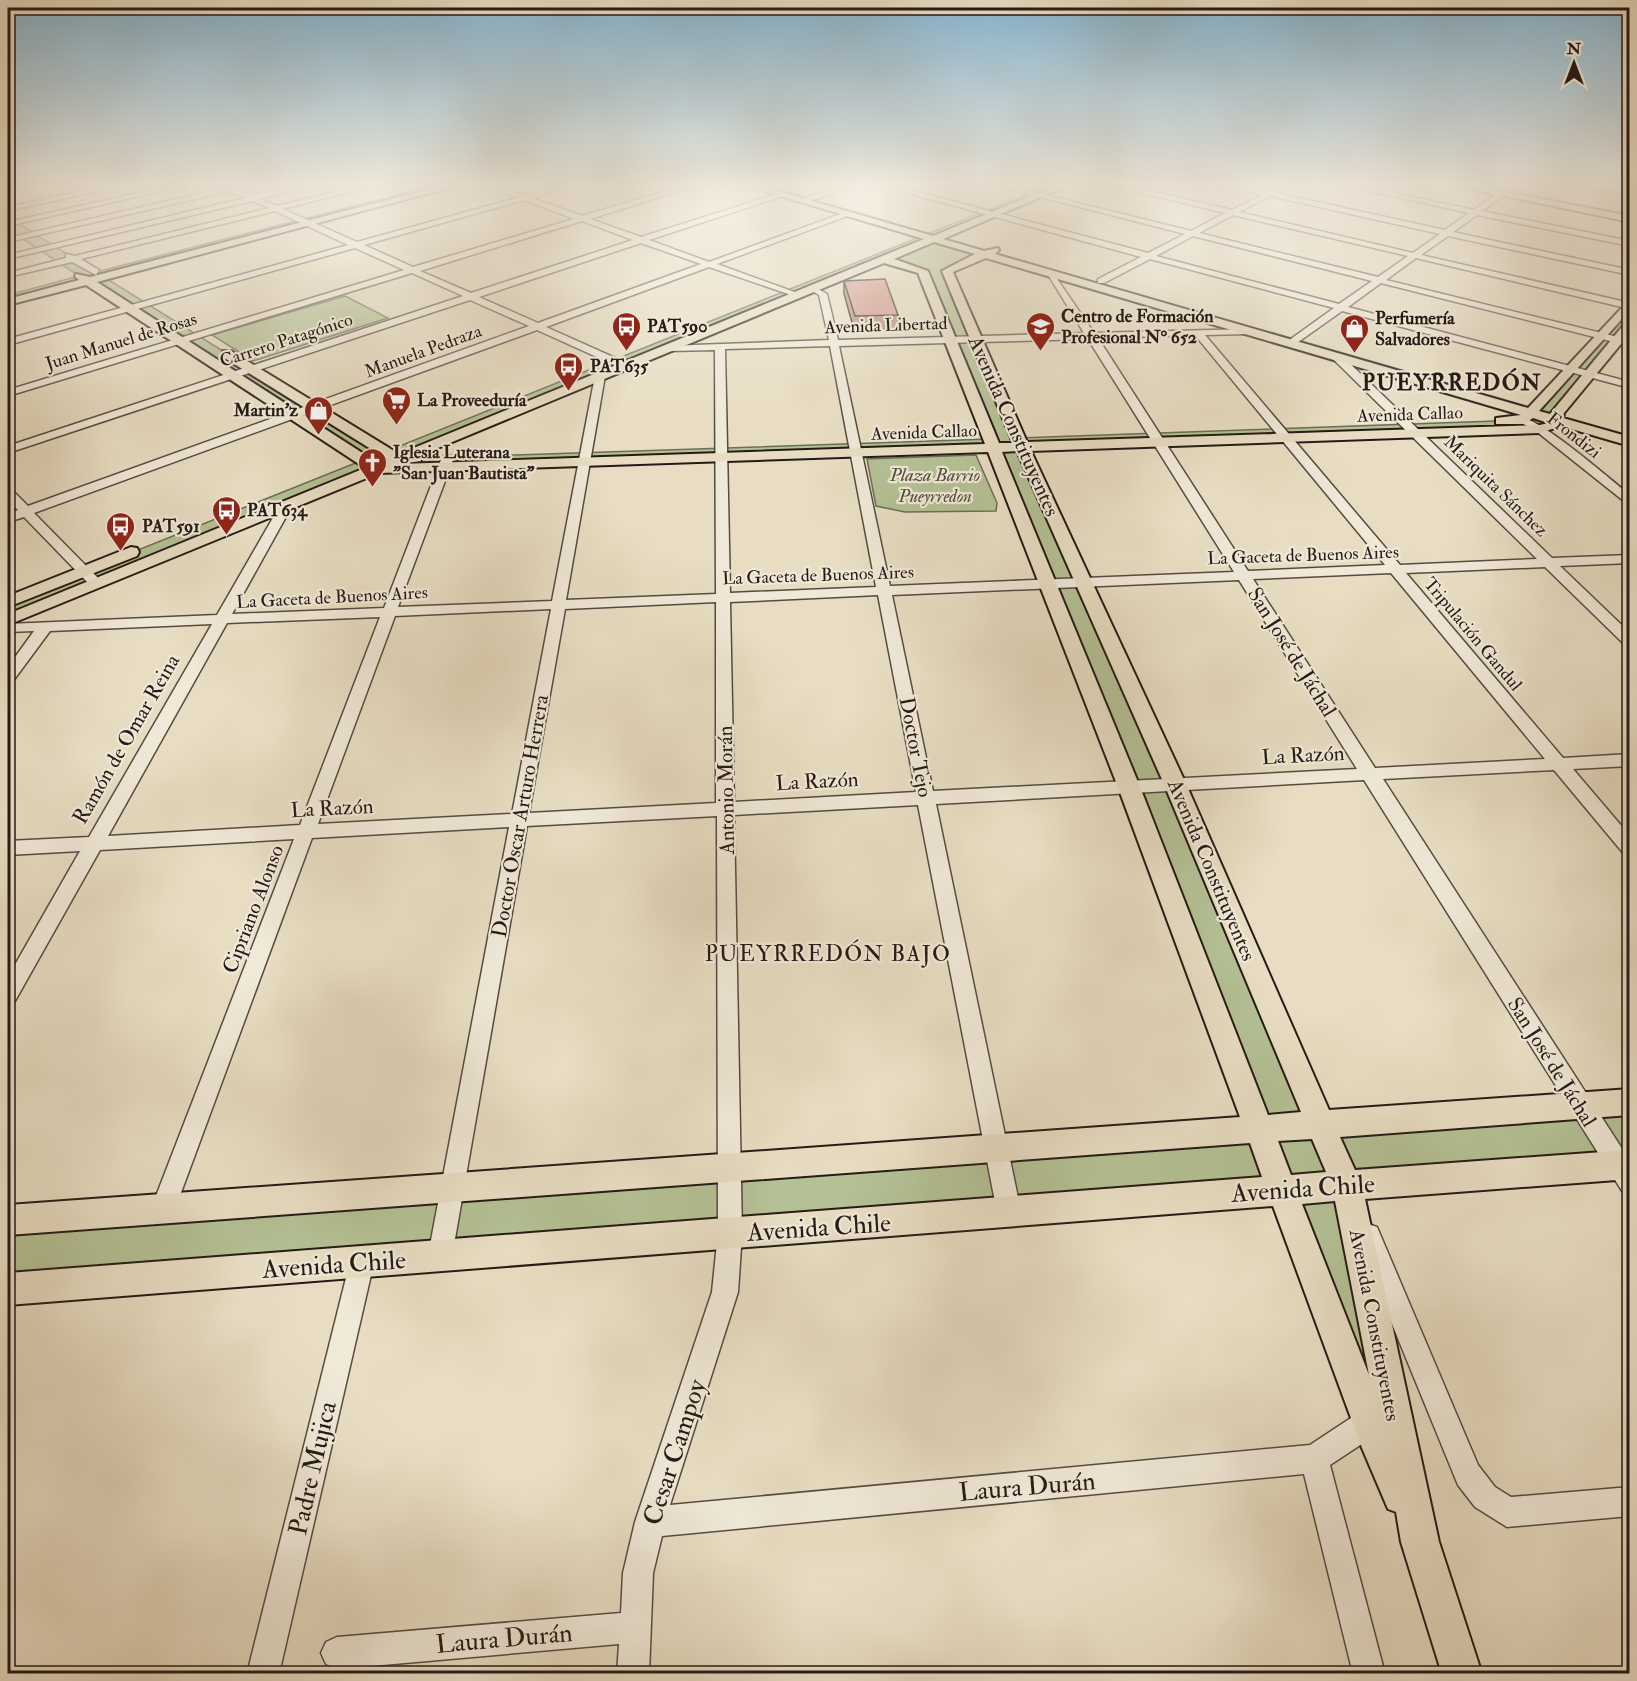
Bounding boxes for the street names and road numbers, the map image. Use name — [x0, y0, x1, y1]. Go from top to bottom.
street label: Juan Manuel de Rosas — [42, 308, 200, 376]
street label: Carrero Patagónico — [217, 308, 356, 373]
street label: Avenida Libertad — [823, 312, 948, 339]
street label: Manuela Pedraza — [361, 319, 486, 383]
street label: Avenida Constituyentes — [961, 331, 1066, 521]
street label: Avenida Callao — [1356, 401, 1464, 428]
street label: Frondizi — [1542, 407, 1606, 464]
street label: Avenida Callao — [870, 419, 978, 446]
street label: Mariquita Sánchez — [1439, 431, 1553, 542]
street label: La Gaceta de Buenos Aires — [1207, 541, 1399, 570]
street label: La Gaceta de Buenos Aires — [722, 561, 914, 590]
street label: Tripulación Gandul — [1418, 573, 1527, 696]
street label: La Gaceta de Buenos Aires — [236, 581, 428, 614]
street label: San José de Jáchal — [1241, 582, 1343, 723]
street label: Ramón de Omar Reina — [67, 649, 186, 829]
street label: Doctor Oscar Arturo Herrera — [486, 692, 555, 940]
street label: Doctor Tejo — [893, 695, 938, 799]
street label: Antonio Morán — [712, 725, 741, 856]
street label: La Razón — [1261, 740, 1345, 771]
street label: La Razón — [775, 766, 859, 797]
street label: Avenida Constituyentes — [1161, 774, 1262, 965]
street label: La Razón — [290, 793, 374, 824]
street label: Cipriano Alonso — [217, 841, 290, 977]
street label: San José de Jáchal — [1501, 992, 1603, 1133]
street label: Avenida Chile — [1229, 1168, 1376, 1210]
street label: Avenida Chile — [745, 1207, 892, 1249]
street label: Avenida Constituyentes — [1342, 1226, 1406, 1423]
street label: Avenida Chile — [260, 1244, 407, 1286]
street label: Cesar Campoy — [636, 1375, 715, 1530]
street label: Padre Mujica — [282, 1398, 344, 1538]
street label: Laura Durán — [957, 1465, 1097, 1509]
street label: Laura Durán — [434, 1617, 574, 1661]

